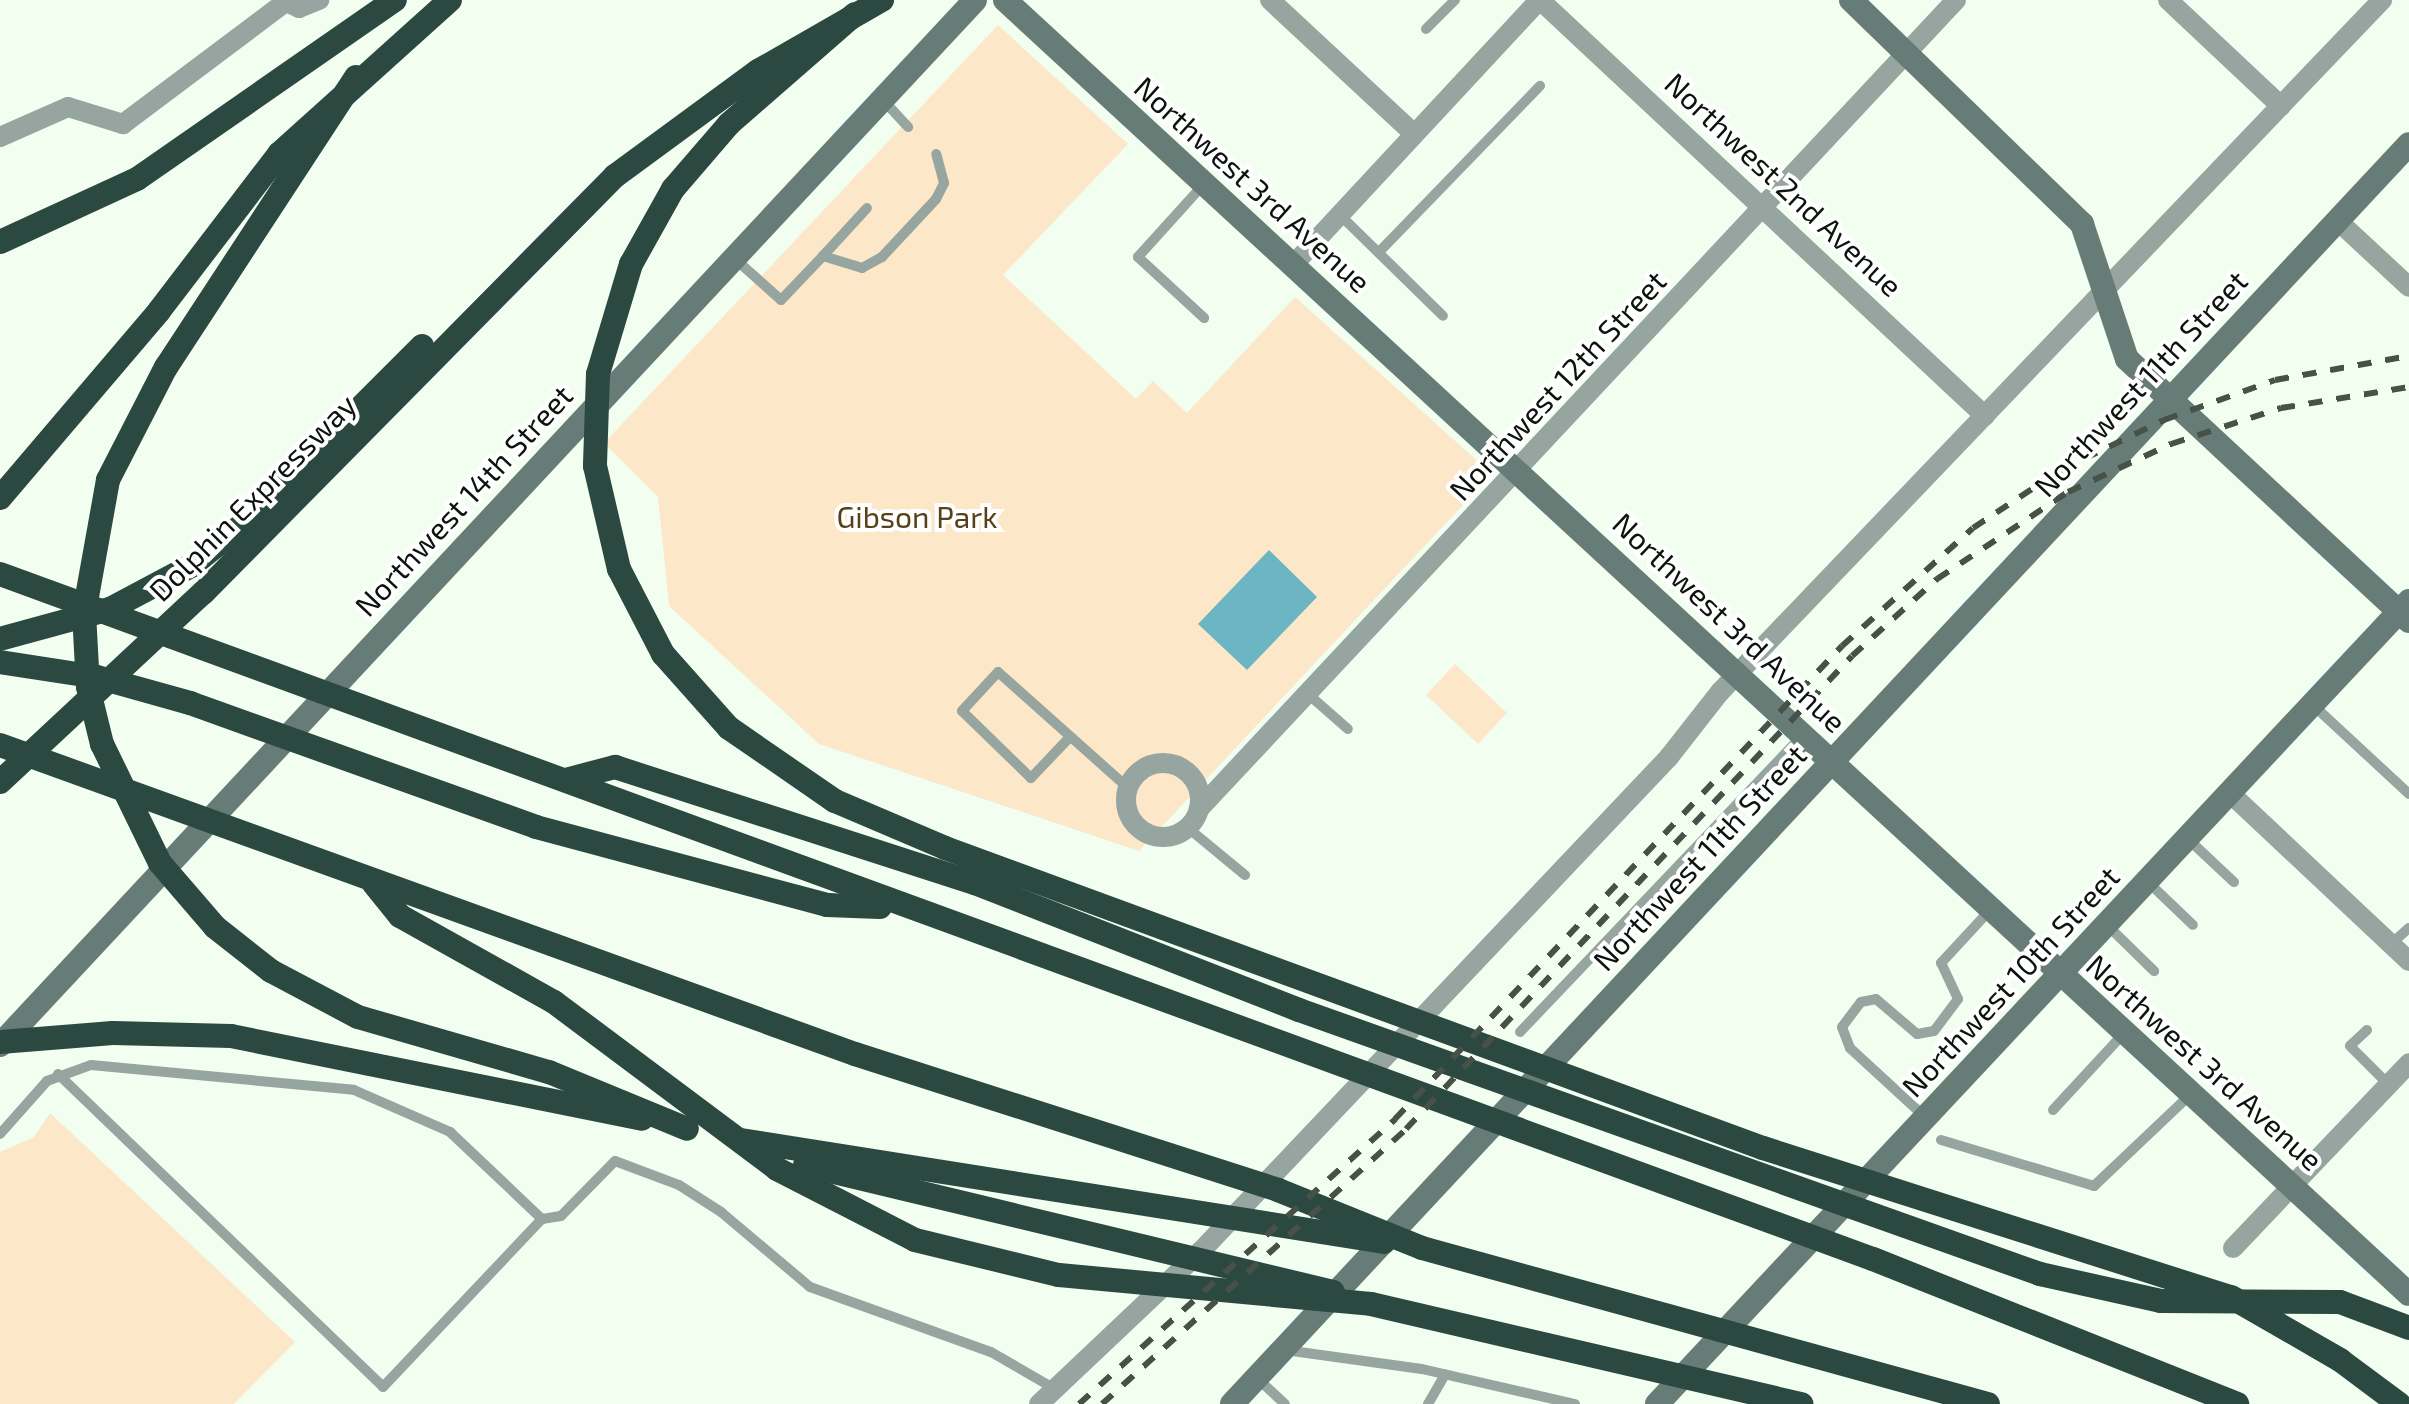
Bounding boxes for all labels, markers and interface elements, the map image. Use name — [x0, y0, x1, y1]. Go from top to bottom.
street label: Northwest 2nd Avenue — [1658, 64, 1910, 304]
street label: Northwest 3rd Avenue — [1127, 68, 1379, 300]
street label: Northwest 11th Street — [2026, 262, 2254, 504]
street label: Northwest 12th Street — [1441, 263, 1673, 507]
street label: Northwest 14th Street — [347, 377, 579, 623]
street label: Dolphin Expressway — [141, 386, 363, 608]
park label: Gibson Park — [836, 498, 998, 534]
street label: Northwest 3rd Avenue — [1606, 504, 1854, 740]
street label: Northwest 11th Street — [1585, 736, 1813, 978]
street label: Northwest 10th Street — [1894, 858, 2126, 1104]
street label: Northwest 3rd Avenue — [2079, 946, 2331, 1178]

